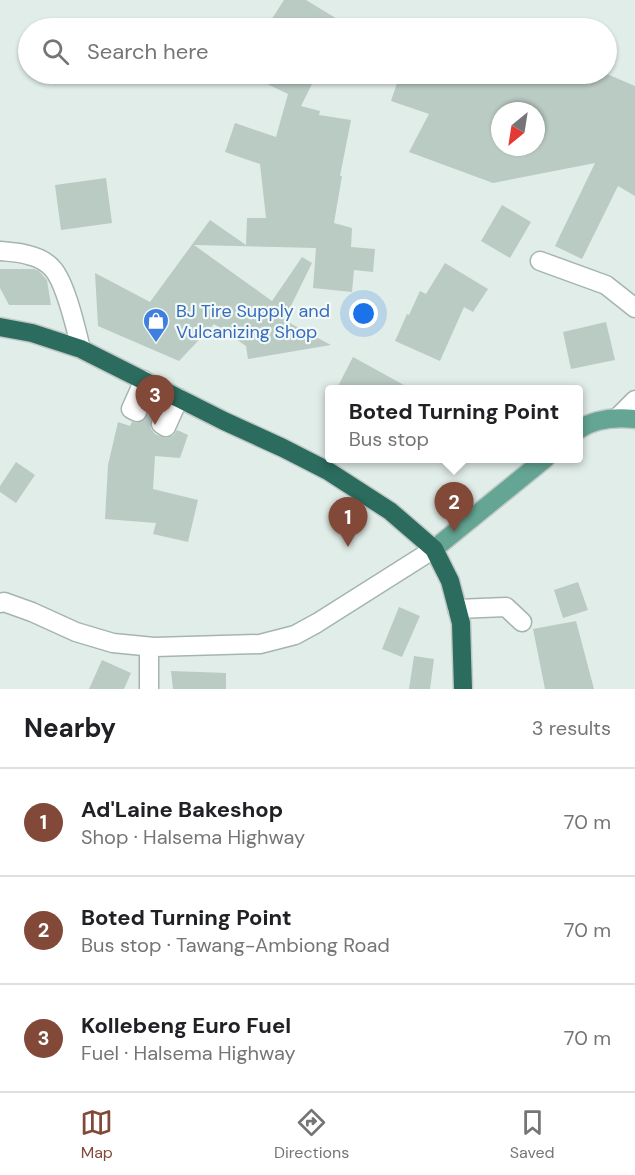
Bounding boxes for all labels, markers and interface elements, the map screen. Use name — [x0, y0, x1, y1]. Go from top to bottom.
search box — [18, 18, 617, 84]
icon: search — [39, 35, 72, 68]
text: Search here — [87, 37, 208, 66]
north arrow — [491, 102, 545, 156]
place label: BJ Tire Supply and Vulcanizing Shop — [176, 299, 330, 344]
your location — [349, 299, 378, 328]
shop icon: BJ Tire Supply and Vulcanizing Shop — [141, 306, 171, 344]
pin: 3 — [136, 376, 174, 425]
popup — [325, 385, 583, 463]
text: Boted Turning Point — [349, 397, 559, 426]
text: Bus stop — [349, 426, 429, 452]
pin: 2 — [434, 482, 474, 532]
pin: 1 — [328, 498, 368, 547]
text: Nearby — [24, 711, 116, 745]
text: 3 results — [532, 715, 611, 741]
text: Ad'Laine Bakeshop — [81, 795, 283, 824]
text: 1 — [40, 809, 47, 835]
text: 70 m — [564, 809, 611, 835]
text: Shop · Halsema Highway — [81, 824, 305, 850]
text: Boted Turning Point — [81, 903, 292, 932]
text: 2 — [38, 917, 49, 943]
text: 70 m — [564, 917, 611, 943]
text: Bus stop · Tawang-Ambiong Road — [81, 932, 390, 958]
text: Kollebeng Euro Fuel — [81, 1011, 291, 1040]
text: 3 — [37, 1025, 50, 1051]
text: 70 m — [564, 1025, 611, 1051]
text: Fuel · Halsema Highway — [81, 1040, 296, 1066]
tab: Map — [80, 1106, 113, 1163]
tab: Directions — [274, 1106, 349, 1163]
tab: Saved — [510, 1106, 555, 1163]

